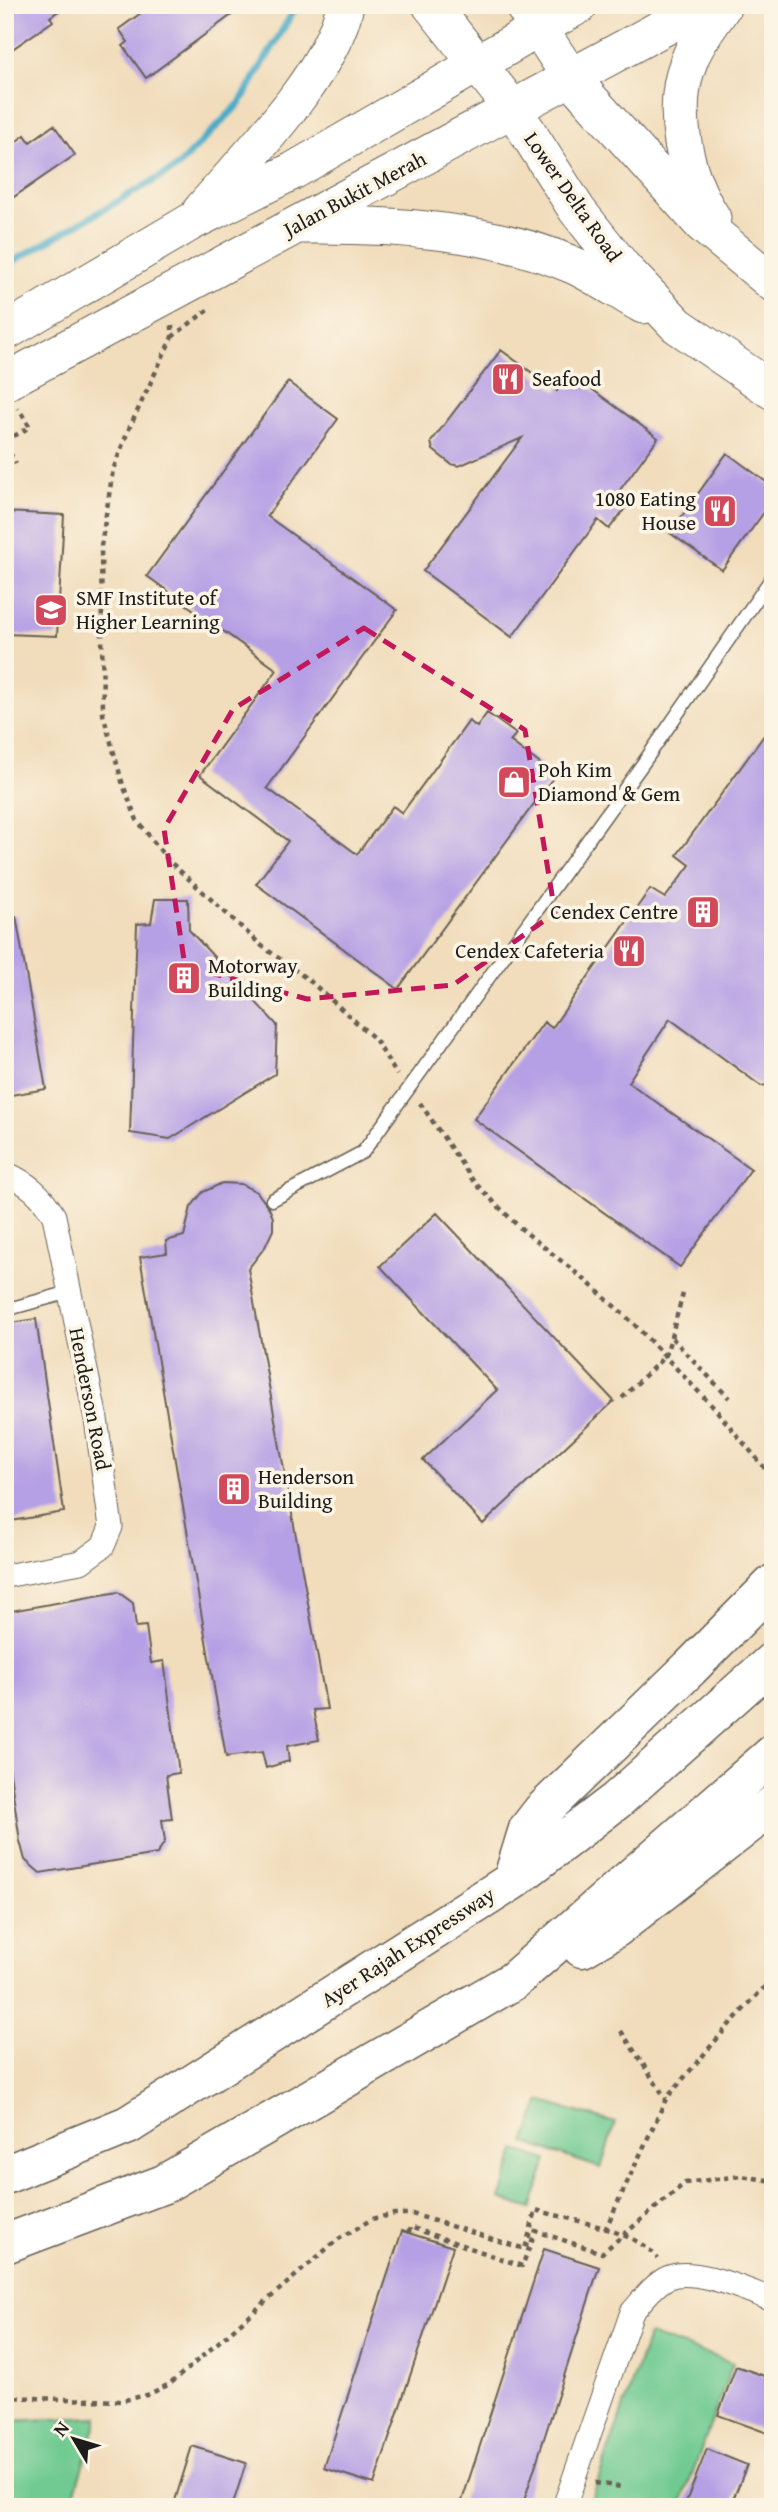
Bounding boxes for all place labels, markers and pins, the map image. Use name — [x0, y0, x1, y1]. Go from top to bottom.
restaurant icon: Seafood — [489, 360, 527, 398]
place label: Seafood — [532, 363, 602, 394]
place label: 1080 Eating House — [595, 483, 697, 538]
restaurant icon: 1080 Eating House — [701, 492, 739, 530]
place label: SMF Institute of Higher Learning — [76, 582, 220, 637]
school or university icon: SMF Institute of Higher Learning — [32, 591, 70, 629]
place label: Poh Kim Diamond & Gem — [538, 754, 680, 809]
shop icon: Poh Kim Diamond & Gem — [495, 763, 533, 801]
building icon: Cendex Centre — [684, 893, 722, 931]
place label: Cendex Centre — [550, 896, 678, 927]
restaurant icon: Cendex Cafeteria — [610, 932, 648, 970]
place label: Cendex Cafeteria — [455, 935, 604, 966]
place label: Motorway Building — [208, 950, 298, 1005]
building icon: Motorway Building — [165, 959, 203, 997]
place label: Henderson Building — [258, 1461, 354, 1516]
building icon: Henderson Building — [215, 1470, 253, 1508]

